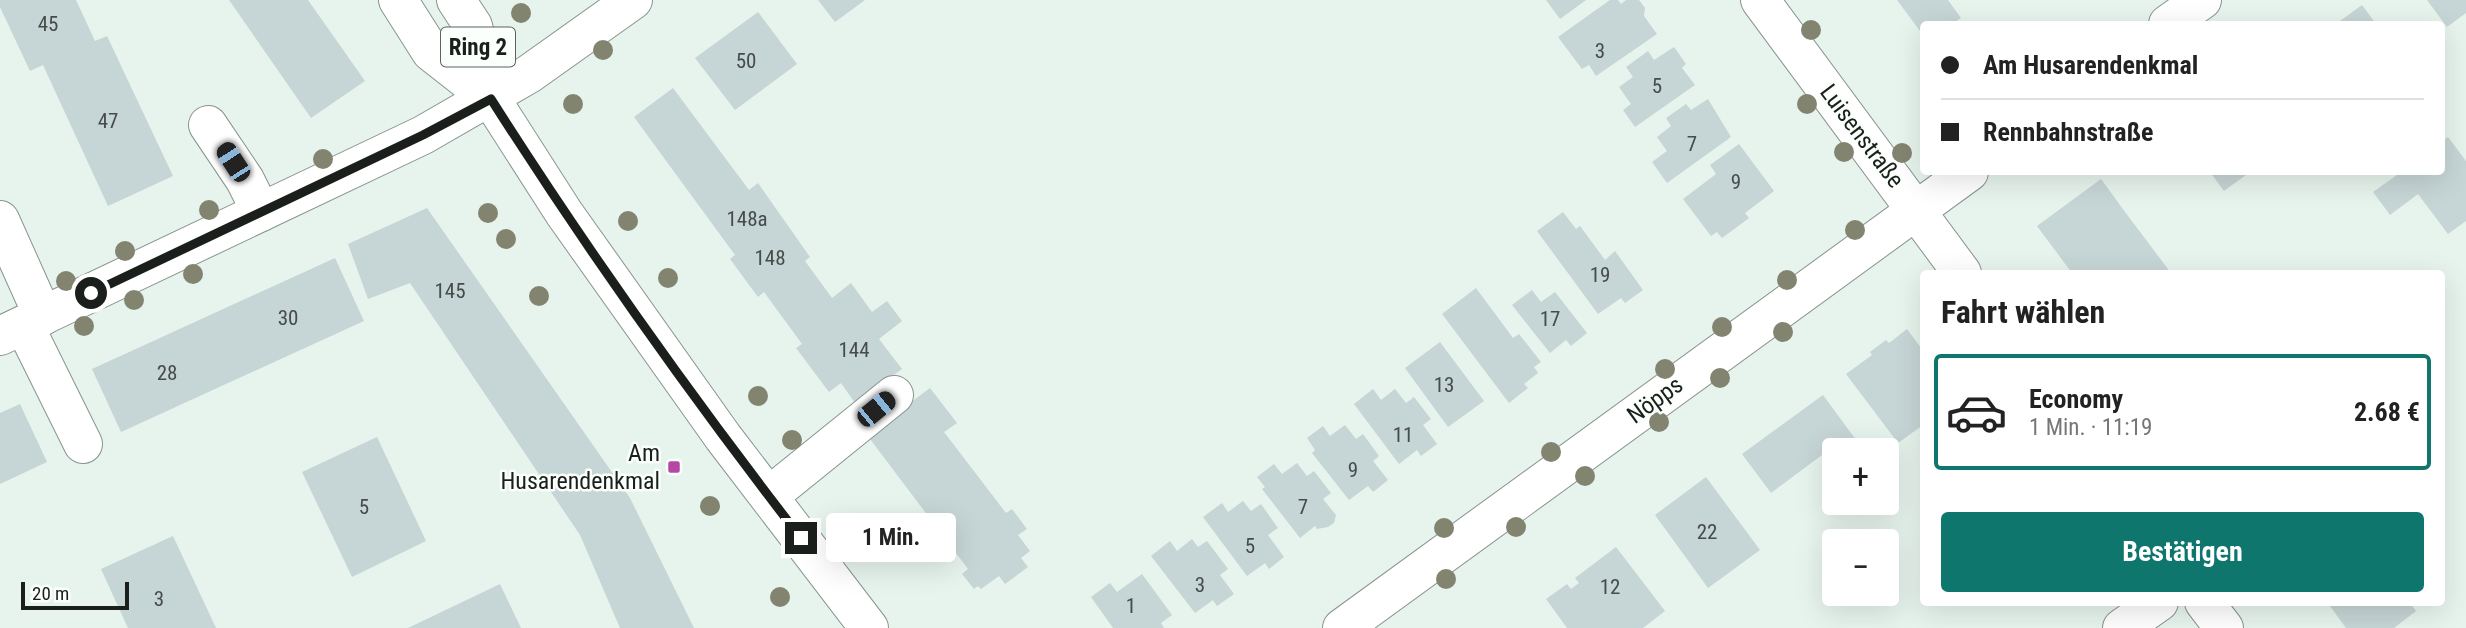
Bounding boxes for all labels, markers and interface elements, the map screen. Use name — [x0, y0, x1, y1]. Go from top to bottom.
house number: 45 — [38, 12, 58, 36]
road number: Ring 2 — [441, 28, 515, 66]
house number: 3 — [1595, 39, 1605, 63]
house number: 50 — [736, 49, 756, 73]
text: Am Husarendenkmal — [1983, 50, 2198, 80]
house number: 5 — [1652, 74, 1662, 98]
street label: Luisenstraße — [1814, 79, 1910, 193]
house number: 47 — [98, 109, 118, 133]
text: Rennbahnstraße — [1983, 117, 2153, 147]
house number: 7 — [1687, 132, 1697, 156]
car — [213, 139, 254, 185]
house number: 9 — [1731, 170, 1741, 194]
house number: 148a — [726, 207, 768, 231]
house number: 148 — [754, 246, 786, 270]
house number: 19 — [1590, 263, 1610, 287]
route start — [75, 277, 107, 309]
house number: 145 — [434, 279, 466, 303]
text: Fahrt wählen — [1941, 293, 2105, 331]
house number: 30 — [278, 306, 298, 330]
house number: 17 — [1540, 307, 1560, 331]
house number: 144 — [838, 338, 870, 362]
house number: 28 — [157, 361, 177, 385]
street label: Nöpps — [1622, 371, 1688, 429]
house number: 13 — [1434, 373, 1454, 397]
icon: car — [1945, 381, 2008, 444]
text: Economy — [2029, 384, 2123, 414]
car — [854, 388, 899, 430]
text: 2.68 € — [2354, 397, 2420, 427]
text: 1 Min. · 11:19 — [2029, 414, 2152, 441]
house number: 11 — [1393, 423, 1413, 447]
map controls — [1822, 438, 1899, 606]
button: + — [1822, 438, 1899, 515]
place label: Am Husarendenkmal — [500, 439, 660, 495]
house number: 9 — [1348, 458, 1358, 482]
marker: Am Husarendenkmal — [666, 459, 682, 475]
house number: 5 — [359, 495, 369, 519]
house number: 7 — [1298, 495, 1308, 519]
button: Bestätigen — [1941, 512, 2424, 592]
callout: 1 Min. — [826, 514, 955, 562]
house number: 22 — [1697, 520, 1717, 544]
route end — [785, 522, 817, 554]
text: 1 Min. — [862, 524, 920, 551]
button: − — [1822, 529, 1899, 606]
house number: 5 — [1245, 534, 1255, 558]
house number: 3 — [1195, 573, 1205, 597]
house number: 12 — [1600, 575, 1620, 599]
scale bar — [21, 579, 130, 611]
text: 20 m — [32, 582, 69, 605]
house number: 3 — [154, 587, 164, 611]
house number: 1 — [1126, 594, 1136, 618]

